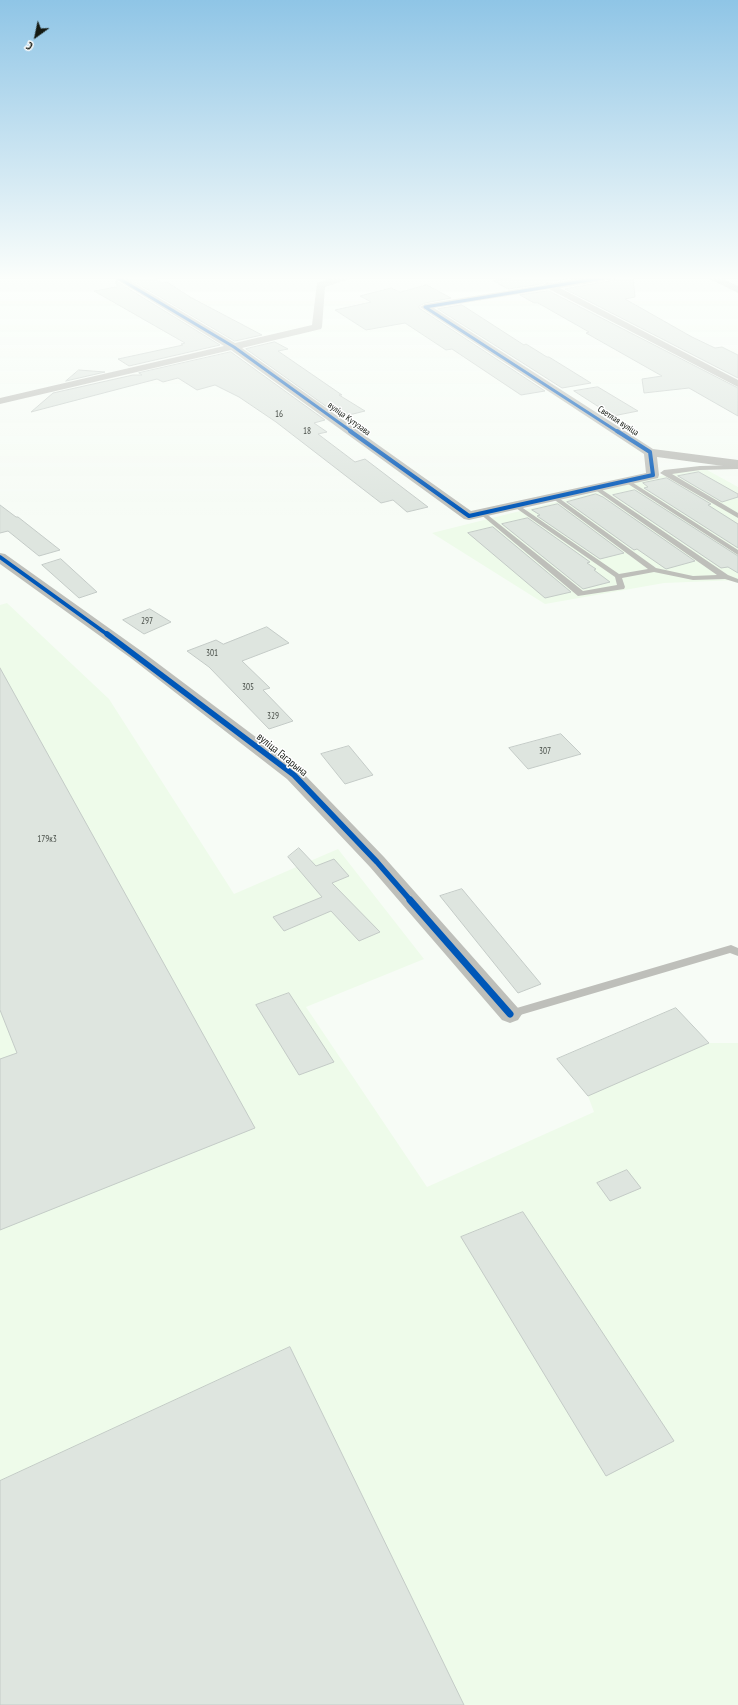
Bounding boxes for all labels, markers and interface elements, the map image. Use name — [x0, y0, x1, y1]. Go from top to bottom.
north arrow — [16, 16, 56, 56]
text: С — [24, 39, 35, 53]
street label: вуліца Кутузава — [326, 400, 372, 438]
street label: Светлая вуліца — [595, 404, 641, 438]
house number: 16 — [275, 409, 283, 419]
house number: 18 — [303, 426, 311, 436]
house number: 297 — [141, 616, 153, 626]
house number: 301 — [206, 648, 218, 658]
house number: 305 — [242, 682, 254, 692]
house number: 329 — [267, 711, 279, 721]
street label: вуліца Гагарына — [254, 730, 310, 780]
house number: 307 — [539, 746, 551, 756]
house number: 179к3 — [37, 834, 57, 844]

